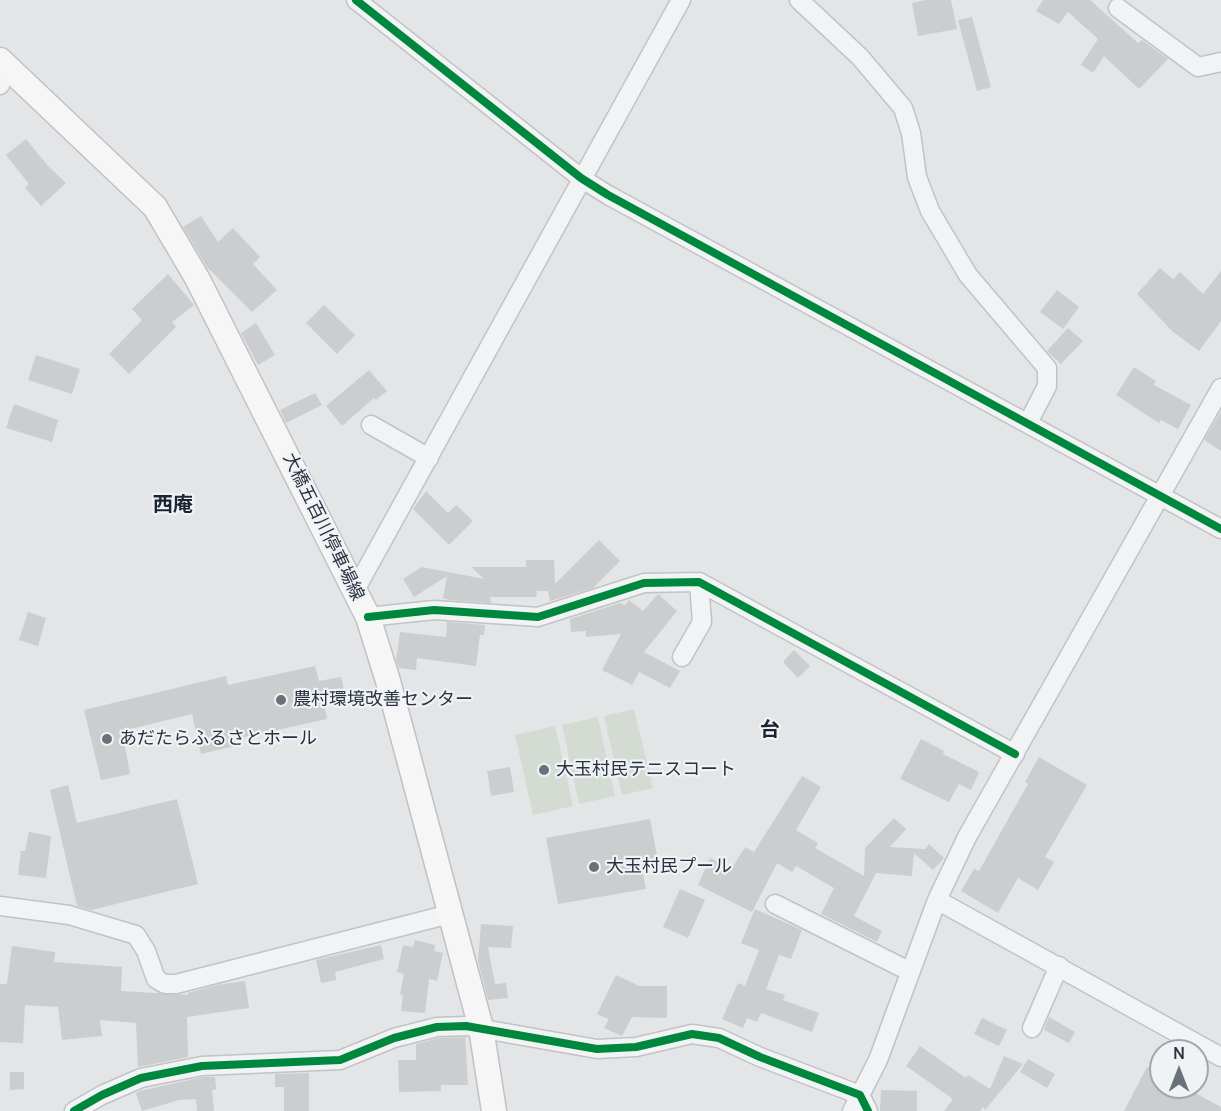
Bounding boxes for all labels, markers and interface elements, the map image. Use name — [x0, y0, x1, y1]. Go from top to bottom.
street label: 大橋五百川停車場線 — [278, 449, 368, 605]
district label: 西庵 — [153, 493, 193, 517]
place label: 農村環境改善センター — [293, 689, 473, 711]
marker: 農村環境改善センター — [274, 693, 288, 707]
district label: 台 — [760, 718, 780, 742]
place label: あだたらふるさとホール — [119, 728, 317, 750]
marker: あだたらふるさとホール — [100, 732, 114, 746]
place label: 大玉村民テニスコート — [556, 759, 736, 781]
marker: 大玉村民テニスコート — [537, 763, 551, 777]
place label: 大玉村民プール — [606, 856, 732, 878]
marker: 大玉村民プール — [587, 860, 601, 874]
north arrow — [1149, 1039, 1209, 1099]
text: N — [1173, 1042, 1185, 1064]

